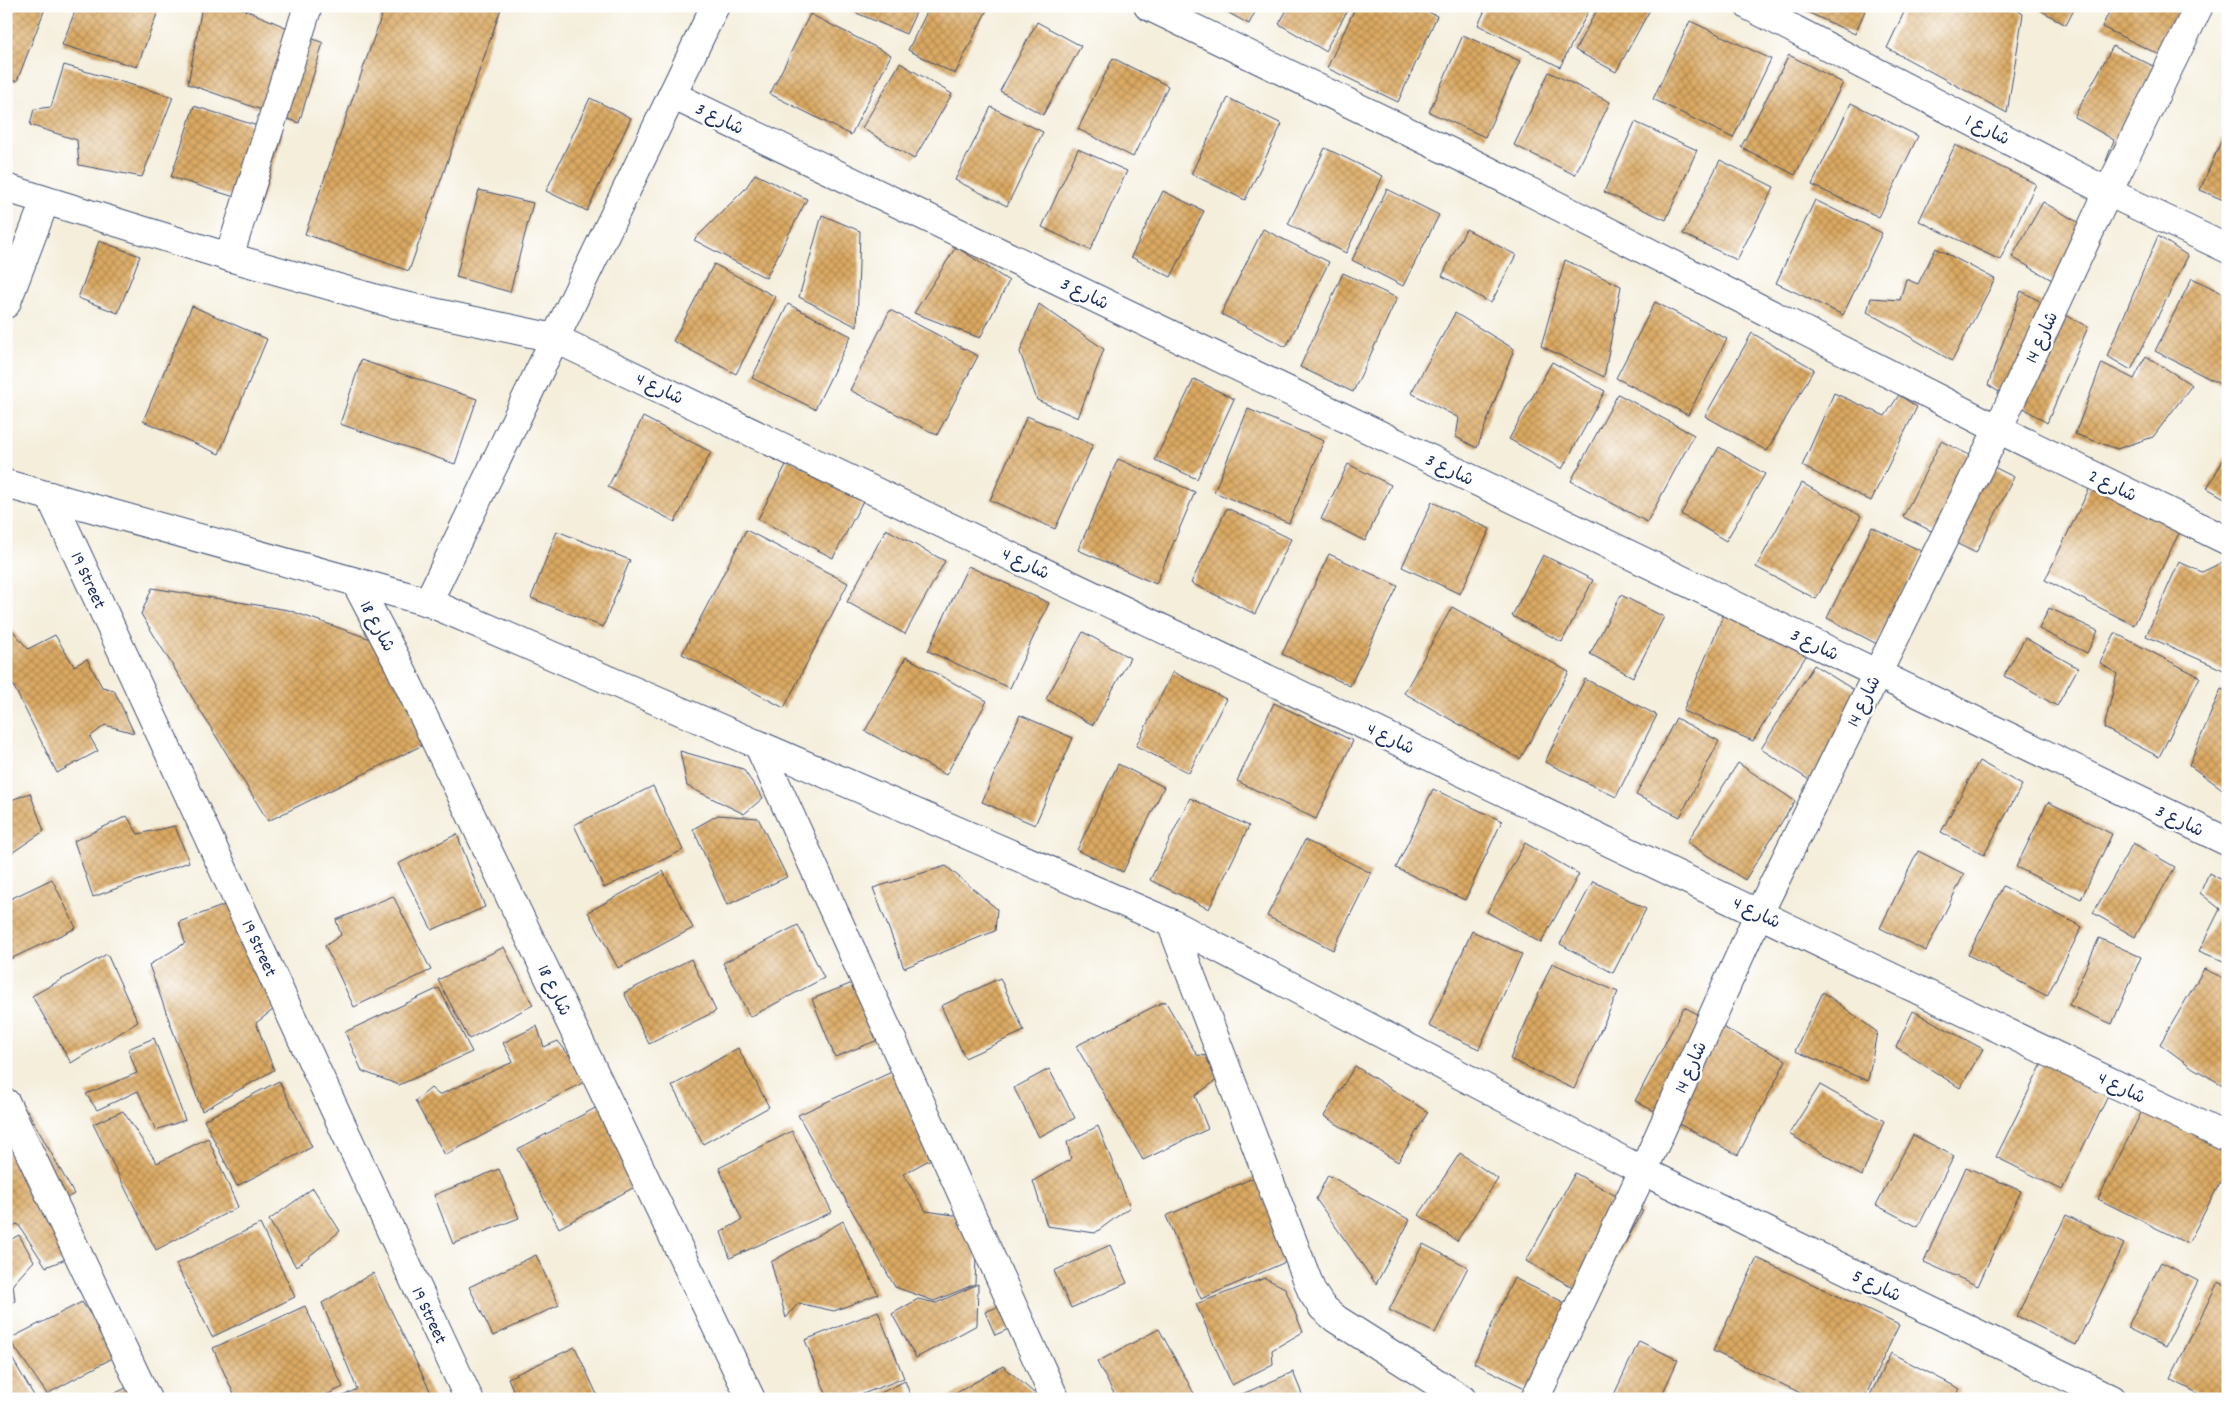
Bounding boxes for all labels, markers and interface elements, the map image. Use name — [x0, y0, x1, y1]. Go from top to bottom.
street label: شارع 3 — [690, 98, 747, 143]
street label: شارع 1 — [1960, 109, 2013, 153]
street label: شارع 3 — [1055, 273, 1112, 318]
street label: شارع 14 — [2020, 308, 2066, 368]
street label: شارع 4 — [631, 368, 687, 413]
street label: شارع 3 — [1420, 449, 1477, 494]
street label: شارع 2 — [2084, 465, 2140, 510]
street label: شارع 4 — [997, 543, 1053, 588]
street label: 19 Street — [63, 549, 111, 614]
street label: شارع 18 — [352, 597, 400, 657]
street label: شارع 3 — [1785, 624, 1842, 669]
street label: شارع 14 — [1842, 672, 1888, 732]
street label: شارع 4 — [1362, 718, 1418, 763]
street label: شارع 3 — [2150, 800, 2207, 845]
street label: شارع 4 — [1728, 892, 1784, 937]
street label: 19 Street — [234, 917, 282, 982]
street label: شارع 18 — [530, 961, 576, 1021]
street label: شارع 14 — [1670, 1038, 1715, 1098]
street label: شارع 4 — [2093, 1067, 2149, 1112]
street label: شارع 5 — [1847, 1265, 1904, 1310]
street label: 19 Street — [404, 1284, 452, 1349]

